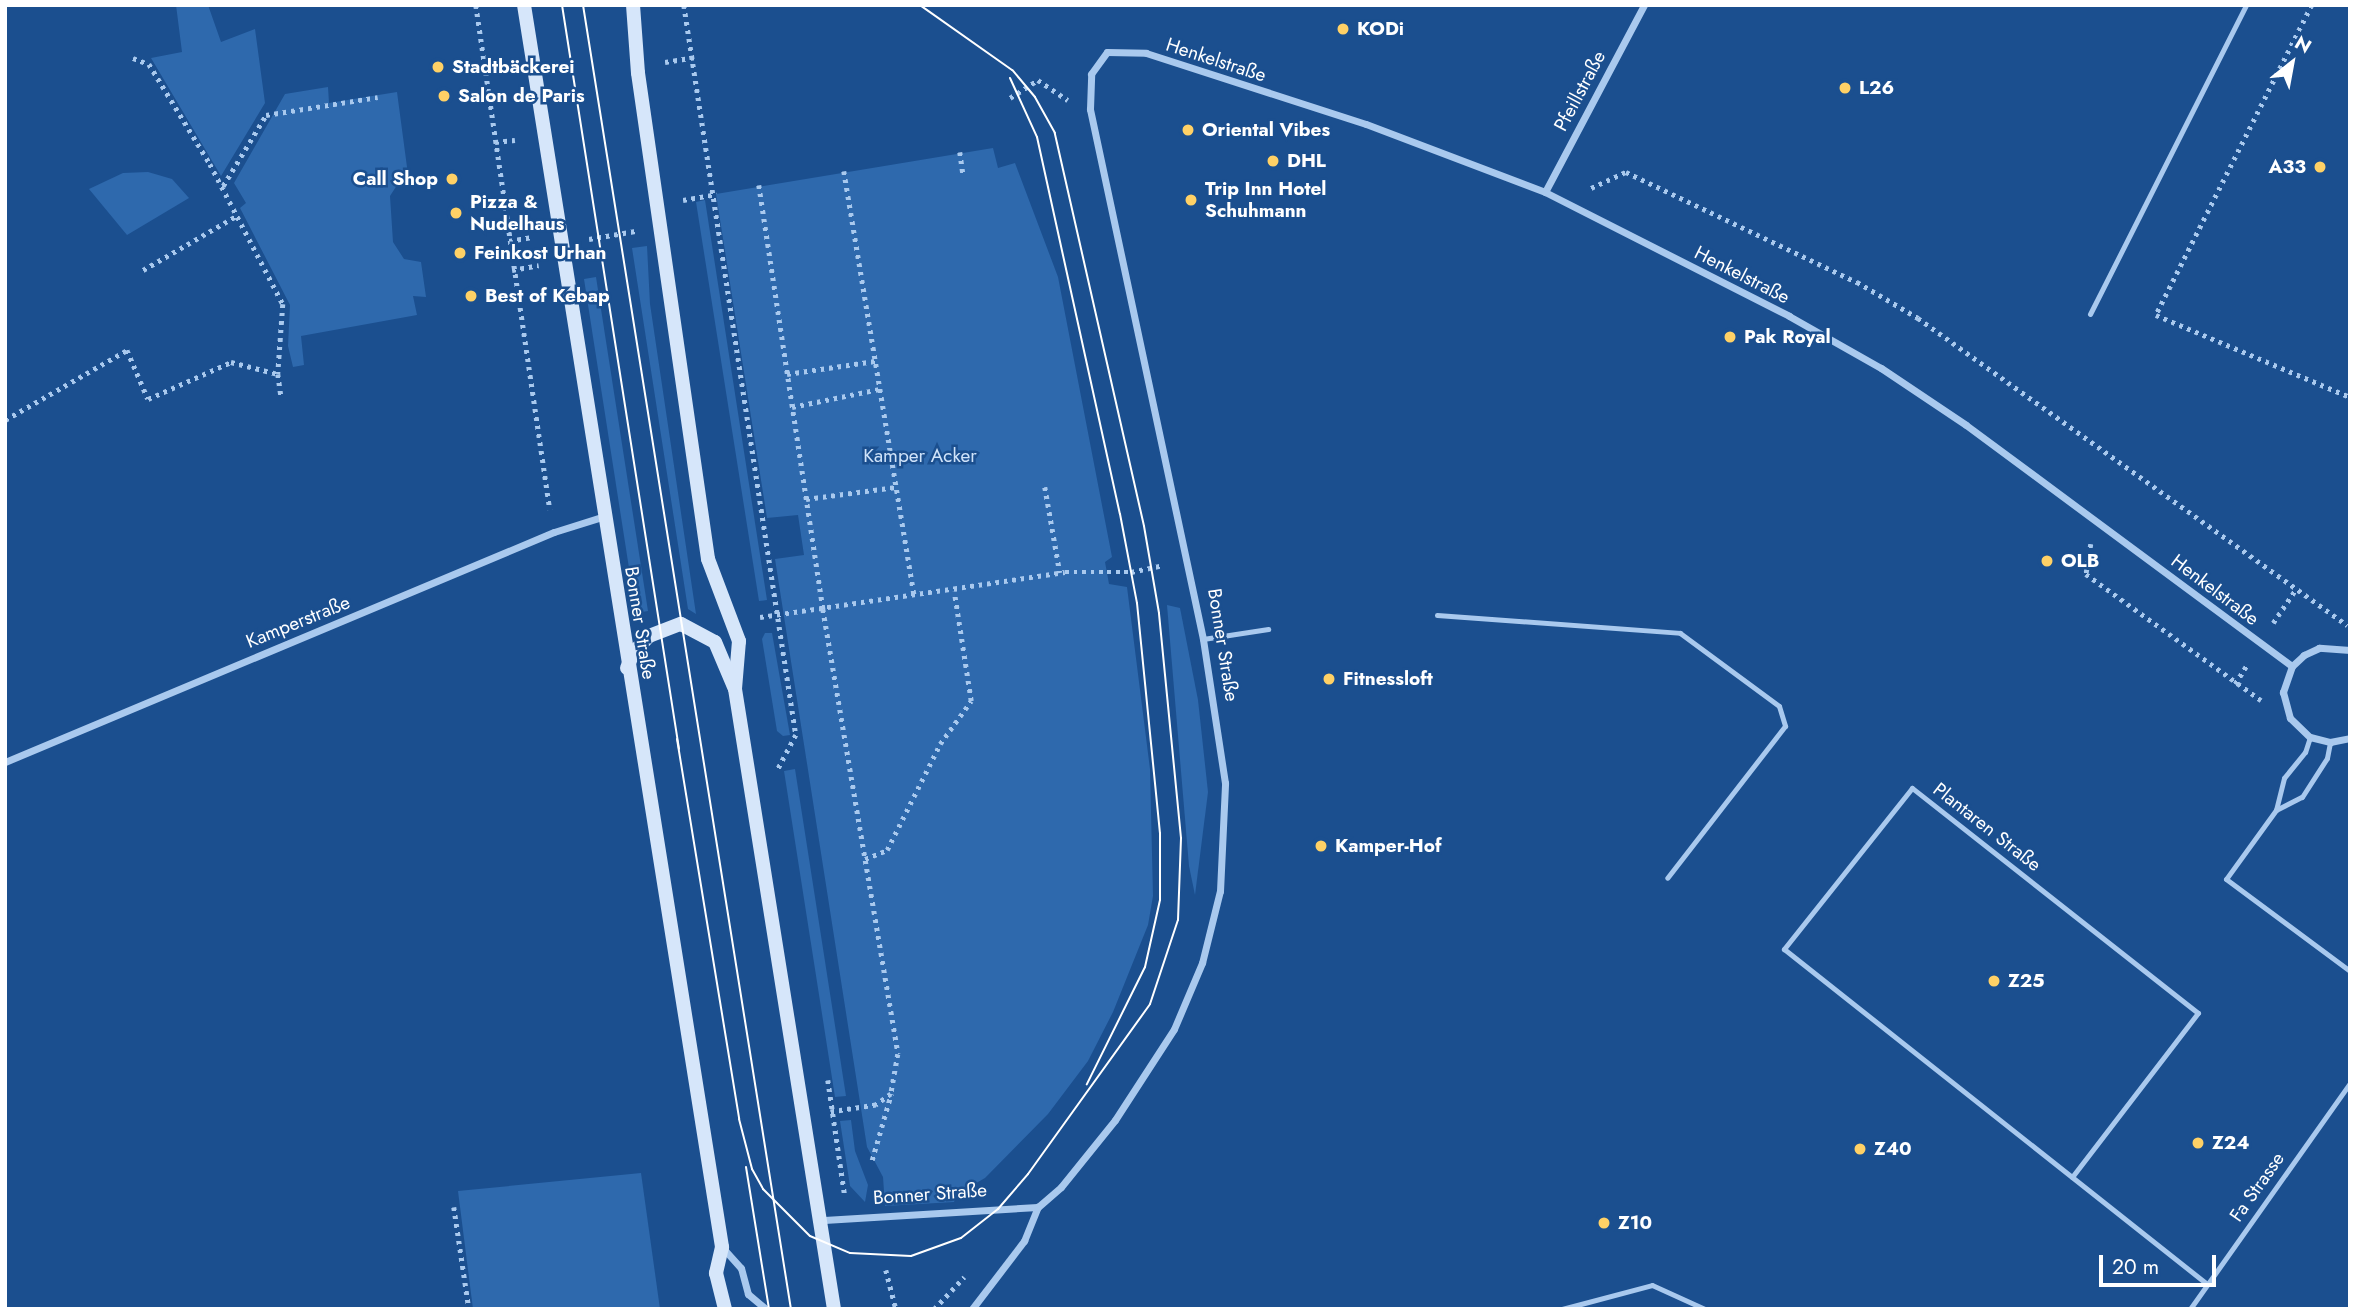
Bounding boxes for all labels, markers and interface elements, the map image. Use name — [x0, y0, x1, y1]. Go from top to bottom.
place label: KODi — [1357, 18, 1404, 40]
marker: KODi — [1335, 21, 1351, 37]
north arrow — [2257, 28, 2327, 98]
text: N — [2290, 29, 2316, 60]
street label: Henkelstraße — [1163, 33, 1269, 87]
street label: Pfeillstraße — [1549, 47, 1611, 135]
place label: Stadtbäckerei — [452, 56, 575, 78]
marker: Stadtbäckerei — [430, 59, 446, 75]
place label: L26 — [1859, 77, 1894, 99]
marker: L26 — [1837, 80, 1853, 96]
place label: Salon de Paris — [458, 85, 585, 107]
marker: Salon de Paris — [436, 88, 452, 104]
place label: Oriental Vibes — [1202, 119, 1330, 141]
marker: Oriental Vibes — [1180, 122, 1196, 138]
place label: DHL — [1287, 150, 1326, 172]
marker: DHL — [1265, 153, 1281, 169]
place label: A33 — [2268, 156, 2306, 178]
marker: A33 — [2312, 159, 2328, 175]
place label: Call Shop — [353, 168, 438, 190]
marker: Call Shop — [444, 171, 460, 187]
place label: Trip Inn Hotel Schuhmann — [1205, 178, 1326, 222]
place label: Pizza & Nudelhaus — [470, 191, 564, 235]
marker: Trip Inn Hotel Schuhmann — [1183, 192, 1199, 208]
marker: Pizza & Nudelhaus — [448, 205, 464, 221]
street label: Henkelstraße — [1691, 241, 1793, 309]
place label: Feinkost Urhan — [474, 242, 606, 264]
marker: Feinkost Urhan — [452, 245, 468, 261]
place label: Best of Kebap — [485, 285, 610, 307]
marker: Best of Kebap — [463, 288, 479, 304]
place label: Pak Royal — [1744, 326, 1831, 348]
marker: Pak Royal — [1722, 329, 1738, 345]
park label: Kamper Acker — [863, 445, 977, 467]
place label: OLB — [2061, 550, 2099, 572]
street label: Henkelstraße — [2167, 550, 2263, 630]
marker: OLB — [2039, 553, 2055, 569]
street label: Bonner Straße — [620, 565, 660, 681]
street label: Bonner Straße — [1203, 587, 1243, 703]
street label: Kamperstraße — [243, 591, 353, 653]
place label: Fitnessloft — [1343, 668, 1433, 690]
marker: Fitnessloft — [1321, 671, 1337, 687]
street label: Plantaren Straße — [1929, 778, 2045, 876]
place label: Kamper-Hof — [1335, 835, 1441, 857]
marker: Kamper-Hof — [1313, 838, 1329, 854]
place label: Z25 — [2008, 970, 2044, 992]
marker: Z25 — [1986, 973, 2002, 989]
place label: Z24 — [2212, 1132, 2250, 1154]
marker: Z24 — [2190, 1135, 2206, 1151]
place label: Z40 — [1874, 1138, 1912, 1160]
marker: Z40 — [1852, 1141, 1868, 1157]
street label: Fa Strasse — [2225, 1148, 2289, 1226]
street label: Bonner Straße — [872, 1179, 988, 1209]
place label: Z10 — [1618, 1212, 1652, 1234]
marker: Z10 — [1596, 1215, 1612, 1231]
scale bar — [2103, 1240, 2220, 1284]
text: 20 m — [2112, 1252, 2159, 1282]

